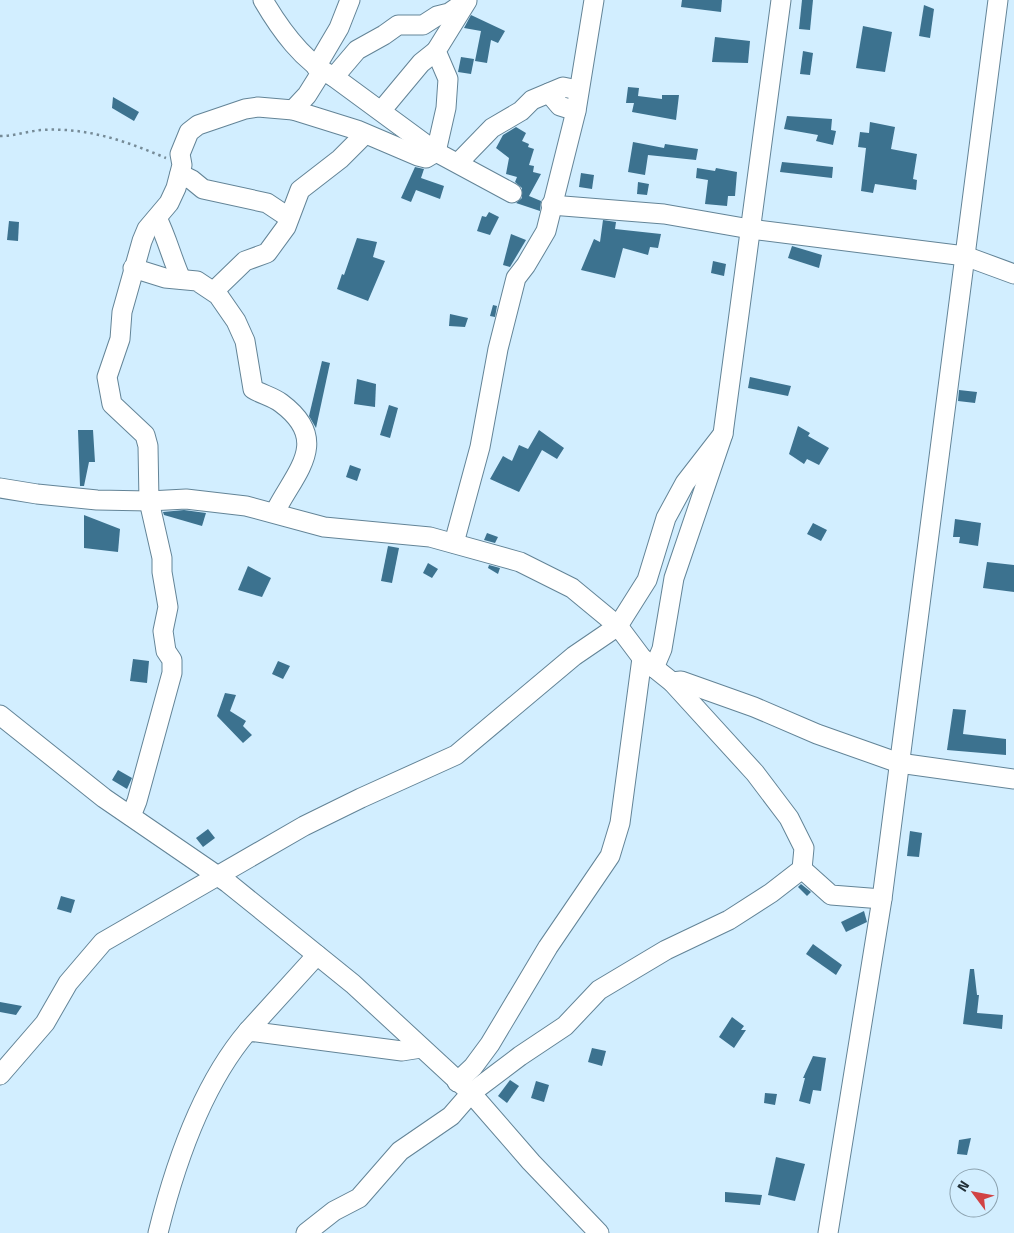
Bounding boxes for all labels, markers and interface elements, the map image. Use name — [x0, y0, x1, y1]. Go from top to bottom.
north arrow — [949, 1168, 999, 1218]
text: N — [951, 1176, 974, 1196]

